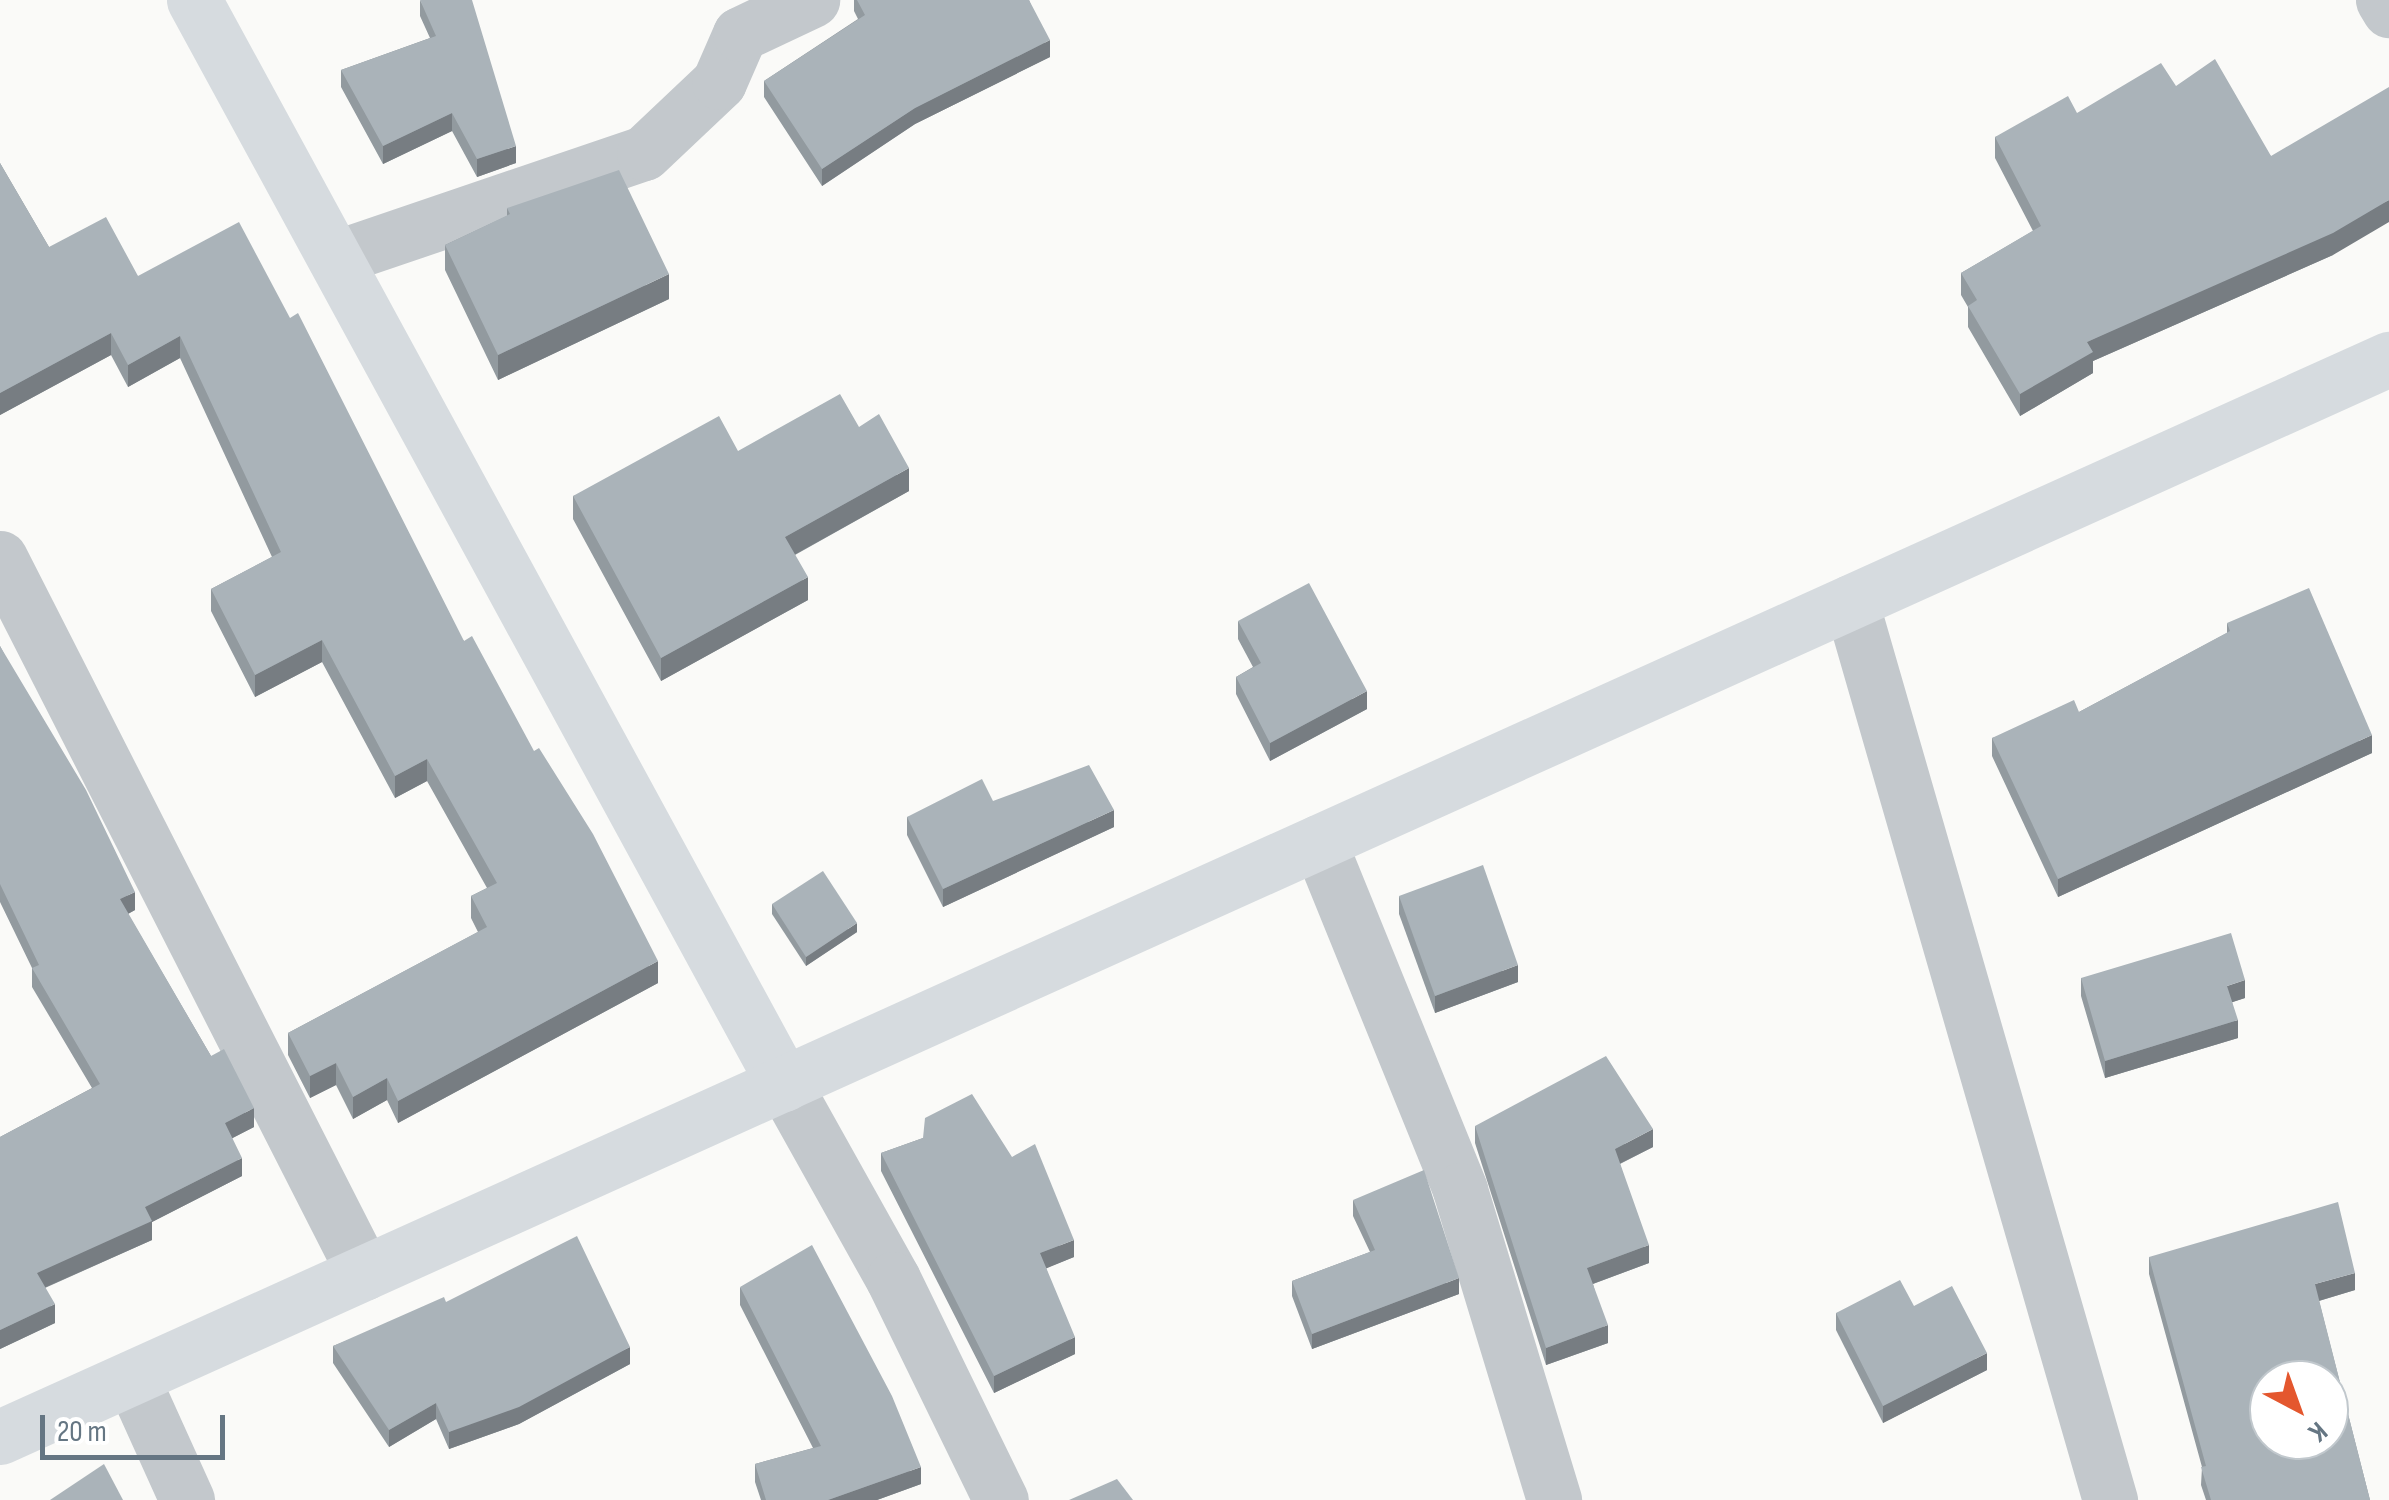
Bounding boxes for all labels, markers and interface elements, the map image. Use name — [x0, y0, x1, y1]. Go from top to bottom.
north arrow — [2249, 1360, 2349, 1460]
scale bar — [45, 1395, 230, 1457]
text: 20 m — [57, 1414, 107, 1450]
text: K — [2302, 1415, 2334, 1448]

